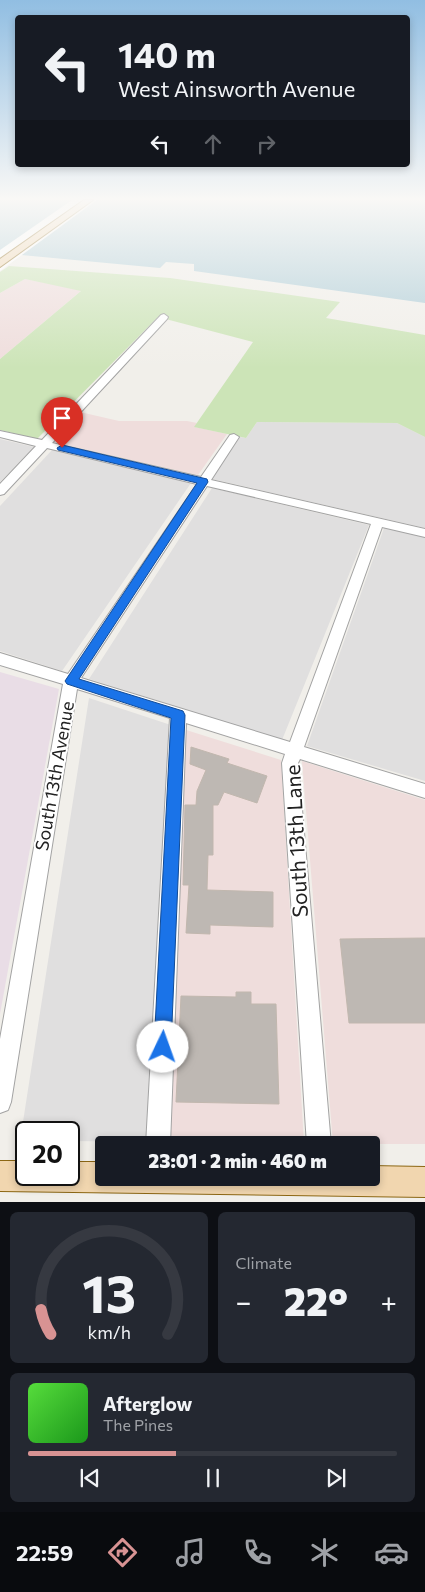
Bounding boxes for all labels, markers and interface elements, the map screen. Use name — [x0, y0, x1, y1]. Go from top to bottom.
text: 140 m — [118, 32, 216, 75]
icon: left — [35, 35, 100, 100]
text: West Ainsworth Avenue — [118, 75, 355, 102]
icon: left — [146, 130, 174, 158]
icon: ahead — [199, 130, 227, 158]
icon: right — [252, 130, 280, 158]
pin — [41, 397, 83, 448]
icon: arrive — [48, 404, 76, 432]
street label: South 13th Avenue — [30, 699, 78, 852]
street label: South 13th Lane — [279, 764, 312, 918]
position arrow — [136, 1020, 188, 1072]
speed limit sign: 20 — [15, 1121, 80, 1186]
text: 23:01 · 2 min · 460 m — [148, 1149, 327, 1172]
text: Climate — [236, 1253, 292, 1272]
text: 13 — [82, 1260, 136, 1324]
text: 22° — [284, 1277, 348, 1324]
text: − — [236, 1284, 251, 1318]
text: + — [381, 1284, 397, 1318]
text: km/h — [87, 1321, 130, 1343]
text: Afterglow — [103, 1392, 192, 1415]
text: The Pines — [103, 1415, 173, 1434]
icon: previous — [76, 1464, 104, 1492]
icon: pause — [199, 1464, 227, 1492]
icon: next — [322, 1464, 350, 1492]
icon: directions — [105, 1535, 140, 1570]
icon: music — [173, 1535, 208, 1570]
icon: phone — [240, 1535, 275, 1570]
icon: climate — [307, 1535, 342, 1570]
icon: car — [374, 1535, 409, 1570]
text: 22:59 — [16, 1539, 73, 1566]

